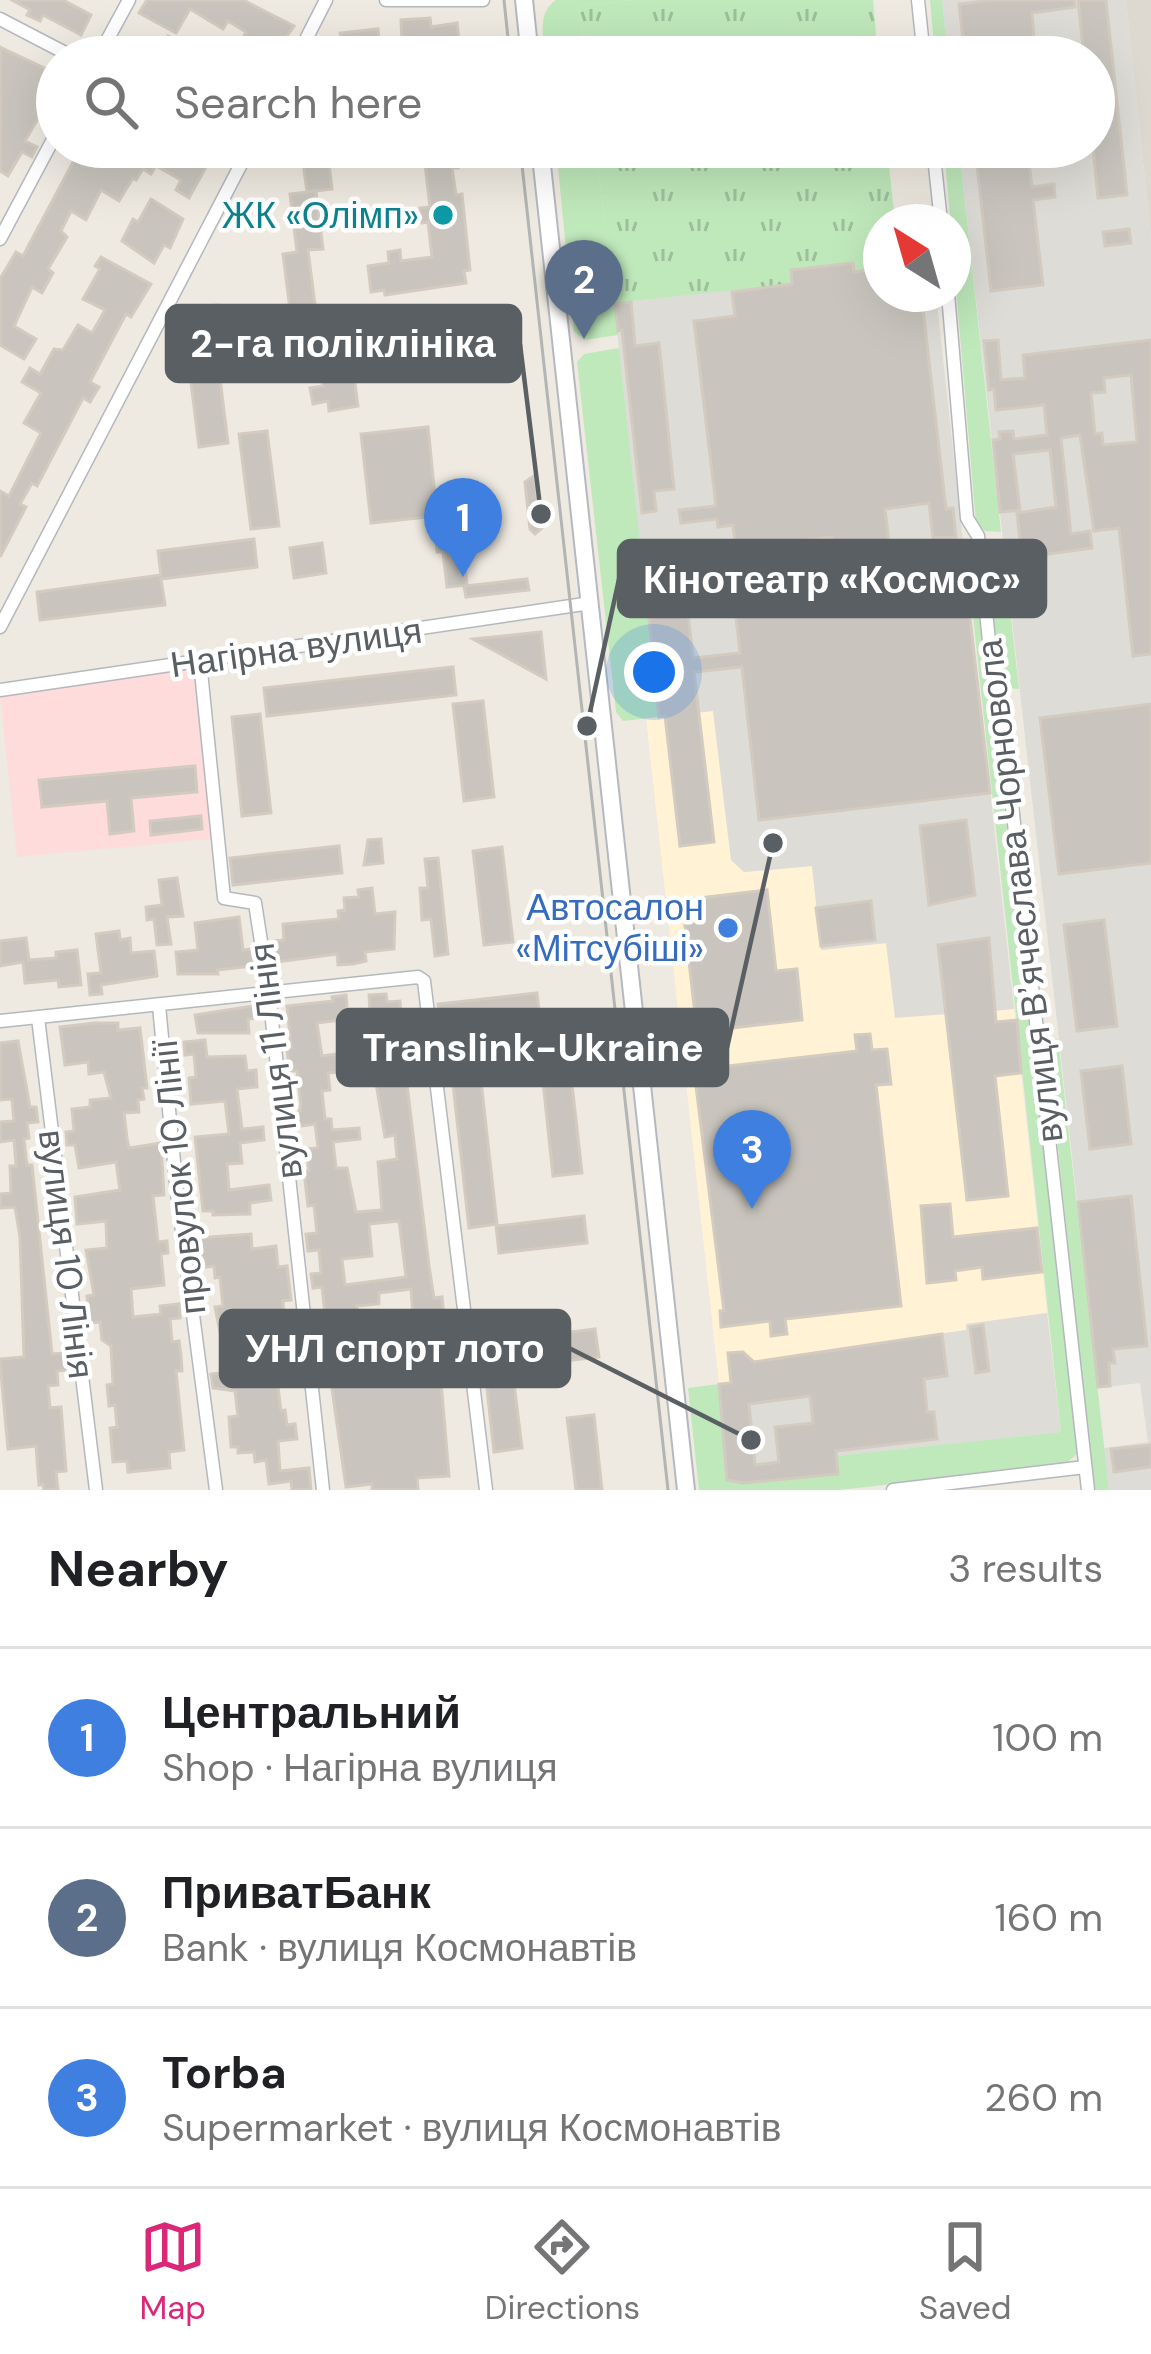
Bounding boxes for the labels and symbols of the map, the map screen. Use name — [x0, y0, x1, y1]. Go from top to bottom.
place label: ЖК «Олімп» — [222, 192, 419, 239]
marker: ЖК «Олімп» — [430, 202, 456, 228]
north arrow — [863, 204, 971, 312]
pin: 2 — [545, 240, 623, 339]
callout: 2-га поліклініка — [167, 306, 520, 381]
text: 2-га поліклініка — [190, 318, 496, 369]
pin: 1 — [424, 478, 502, 577]
callout: Кінотеатр «Космос» — [619, 541, 1045, 616]
text: Кінотеатр «Космос» — [643, 554, 1021, 605]
street label: Нагірна вулиця — [167, 607, 425, 688]
street label: вулиця Вʼячеслава Чорновола — [965, 636, 1074, 1145]
your location — [624, 642, 684, 702]
place label: Автосалон «Мітсубіші» — [515, 884, 704, 972]
marker: Автосалон «Мітсубіші» — [715, 915, 741, 941]
street label: вулиця 11 Лінія — [238, 940, 313, 1182]
callout: Translink-Ukraine — [338, 1010, 727, 1085]
text: Translink-Ukraine — [362, 1022, 704, 1073]
street label: провулок 10 Лінії — [141, 1037, 216, 1317]
pin: 3 — [713, 1110, 791, 1209]
street label: вулиця 10 Лінія — [28, 1127, 105, 1381]
callout: УНЛ спорт лото — [221, 1311, 569, 1386]
text: УНЛ спорт лото — [245, 1323, 545, 1374]

